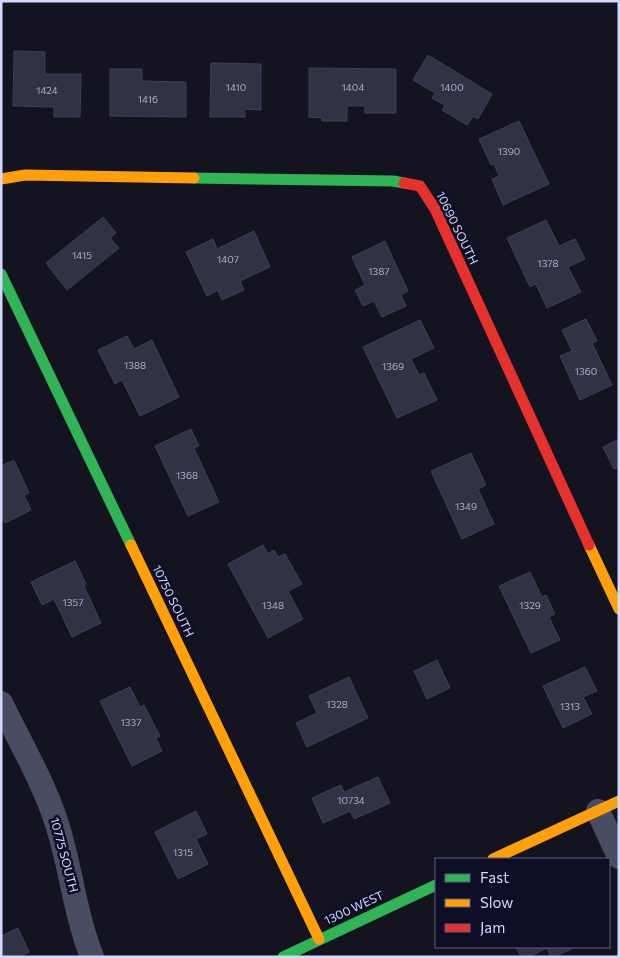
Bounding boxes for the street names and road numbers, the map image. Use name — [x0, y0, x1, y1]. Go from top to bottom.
street label: 10690 SOUTH — [434, 189, 482, 266]
street label: 10750 SOUTH — [150, 562, 197, 639]
street label: 10775 SOUTH — [48, 816, 82, 894]
street label: 1300 WEST — [322, 887, 386, 927]

